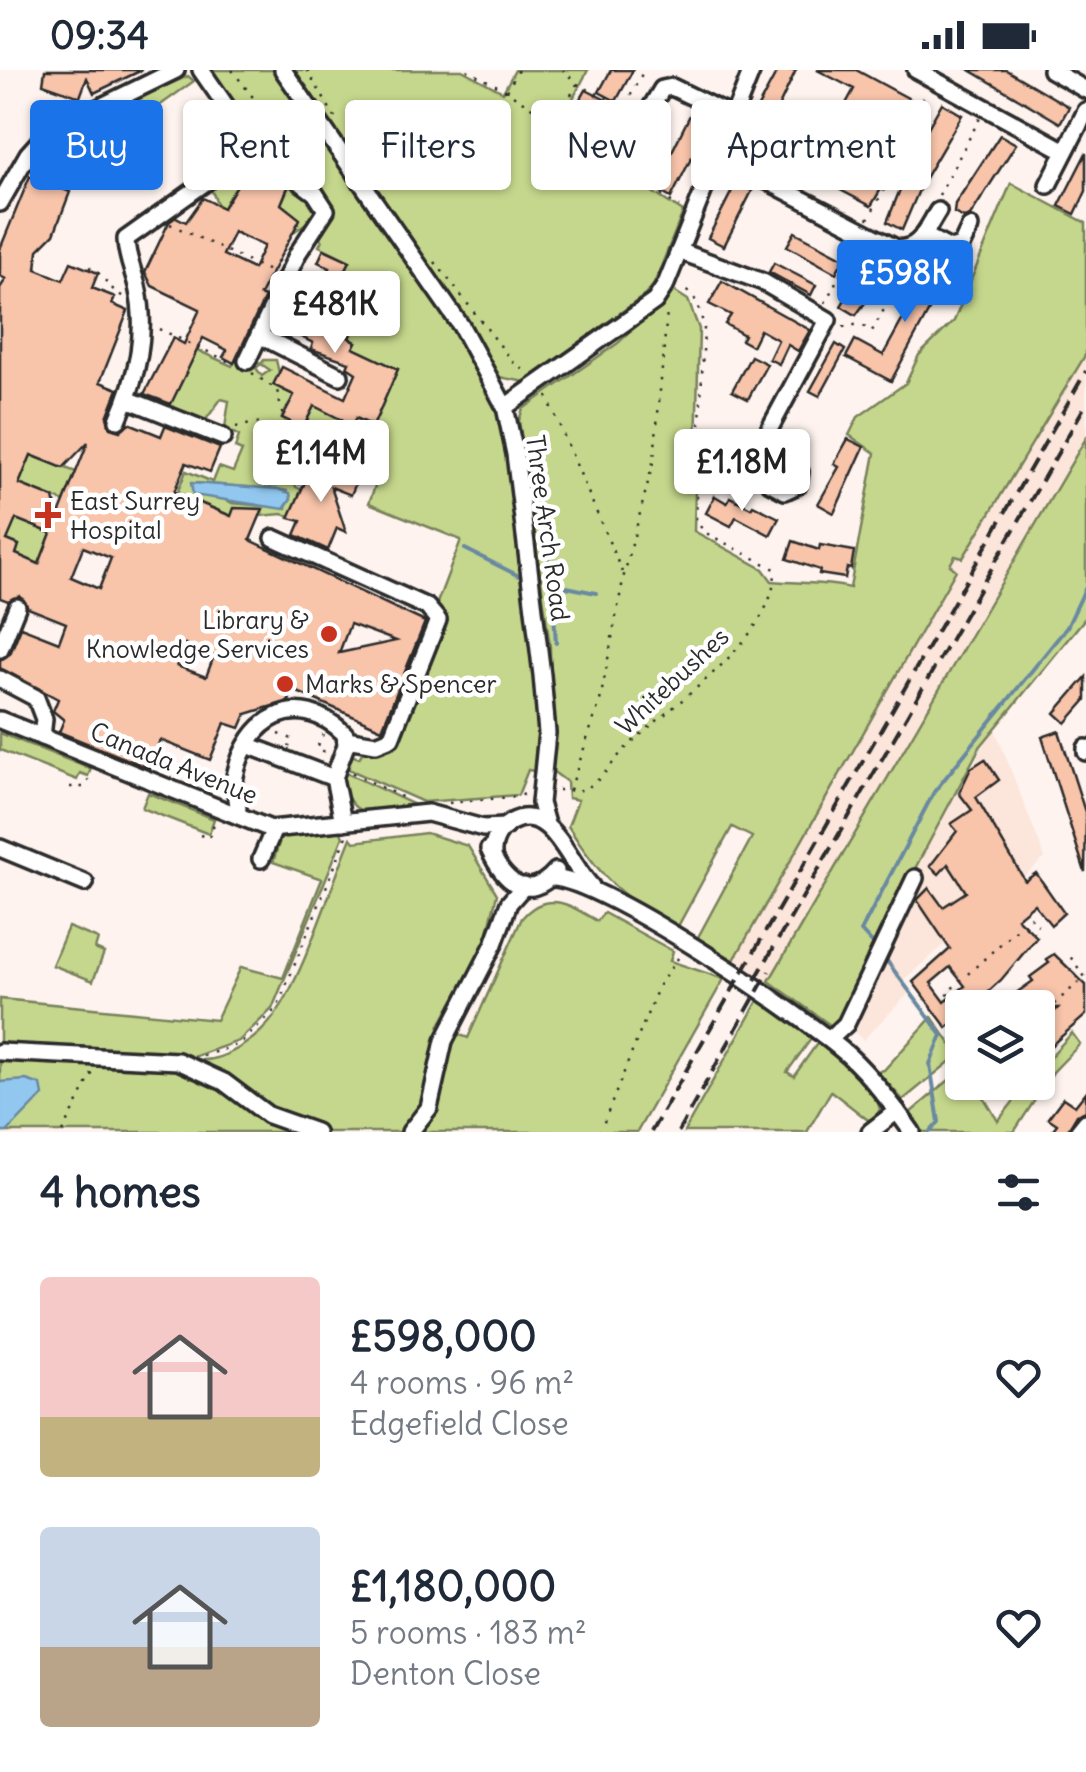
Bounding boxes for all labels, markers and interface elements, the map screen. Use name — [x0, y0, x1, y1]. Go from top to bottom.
text: 09:34 — [50, 12, 149, 59]
chip: Buy — [30, 100, 163, 190]
chip: Rent — [183, 100, 325, 190]
chip: Filters — [345, 100, 511, 190]
chip: New — [531, 100, 671, 190]
chip: Apartment — [691, 100, 931, 190]
pin: £598K — [835, 240, 975, 325]
text: £598K — [859, 252, 951, 293]
pin: £481K — [265, 271, 405, 356]
text: £481K — [292, 283, 378, 324]
pin: £1.14M — [240, 420, 402, 505]
pin: £1.18M — [661, 429, 823, 514]
text: £1.14M — [275, 432, 367, 473]
street label: Three Arch Road — [519, 433, 577, 623]
text: £1.18M — [696, 441, 788, 482]
place label: East Surrey Hospital — [70, 485, 200, 546]
marker: East Surrey Hospital — [35, 502, 61, 528]
place label: Library & Knowledge Services — [86, 604, 309, 665]
street label: Whitebushes — [609, 620, 735, 742]
marker: Library & Knowledge Services — [318, 623, 340, 645]
place label: Marks & Spencer — [305, 668, 497, 700]
marker: Marks & Spencer — [274, 673, 296, 695]
street label: Canada Avenue — [86, 715, 262, 811]
map controls — [945, 990, 1055, 1100]
button: layers — [945, 990, 1055, 1100]
icon: filters — [991, 1165, 1046, 1220]
text: 4 homes — [40, 1166, 201, 1218]
text: £598,000 — [350, 1310, 537, 1362]
icon: home — [120, 1317, 240, 1437]
icon: heart — [991, 1350, 1046, 1405]
text: 4 rooms · 96 m² — [350, 1362, 574, 1403]
text: Edgefield Close — [350, 1403, 569, 1444]
text: £1,180,000 — [350, 1560, 556, 1612]
icon: home — [120, 1567, 240, 1687]
icon: heart — [991, 1600, 1046, 1655]
text: 5 rooms · 183 m² — [350, 1612, 587, 1653]
text: Denton Close — [350, 1653, 541, 1694]

